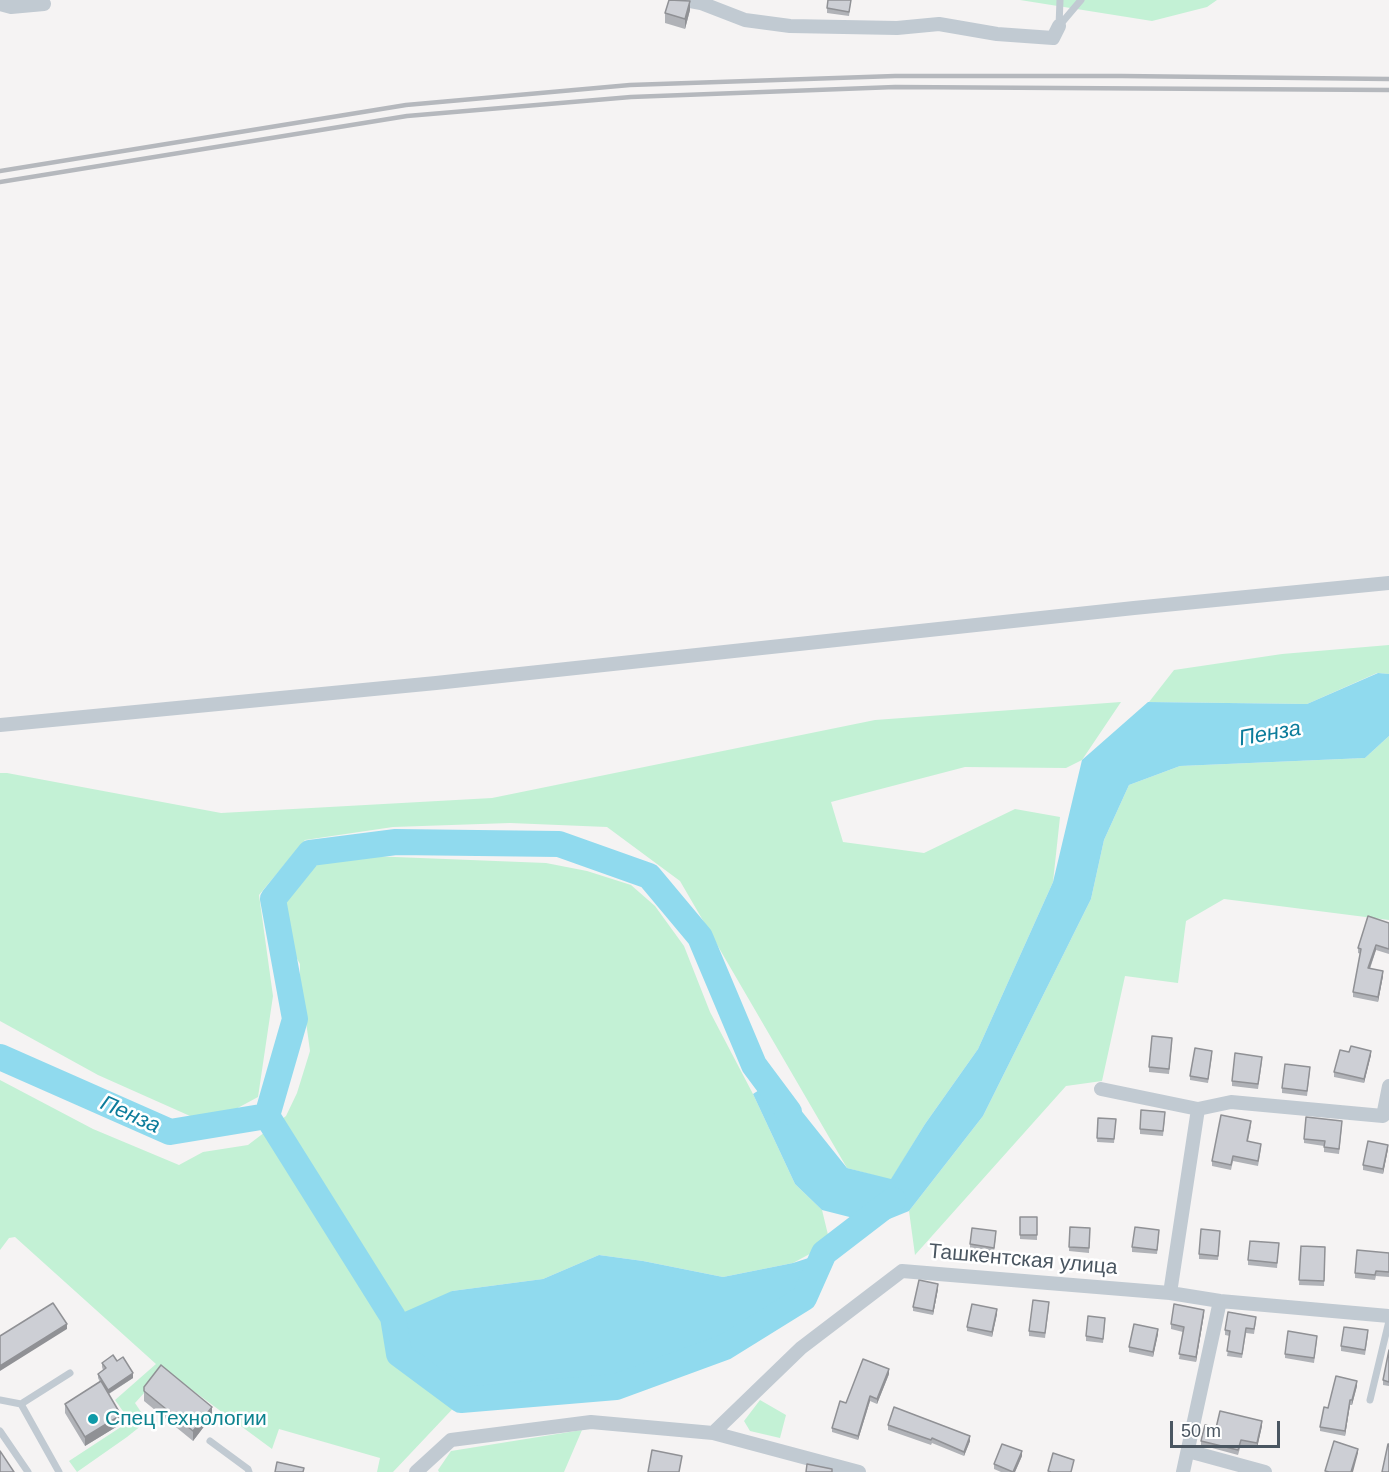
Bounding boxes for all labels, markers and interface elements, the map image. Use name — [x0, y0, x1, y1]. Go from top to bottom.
water label: Пенза — [1237, 716, 1303, 752]
water label: Пенза — [96, 1090, 164, 1140]
street label: Ташкентская улица — [928, 1239, 1118, 1281]
place label: СпецТехнологии — [105, 1406, 267, 1432]
scale bar — [1173, 1409, 1282, 1447]
marker: СпецТехнологии — [86, 1412, 100, 1426]
text: 50 m — [1181, 1421, 1221, 1441]

